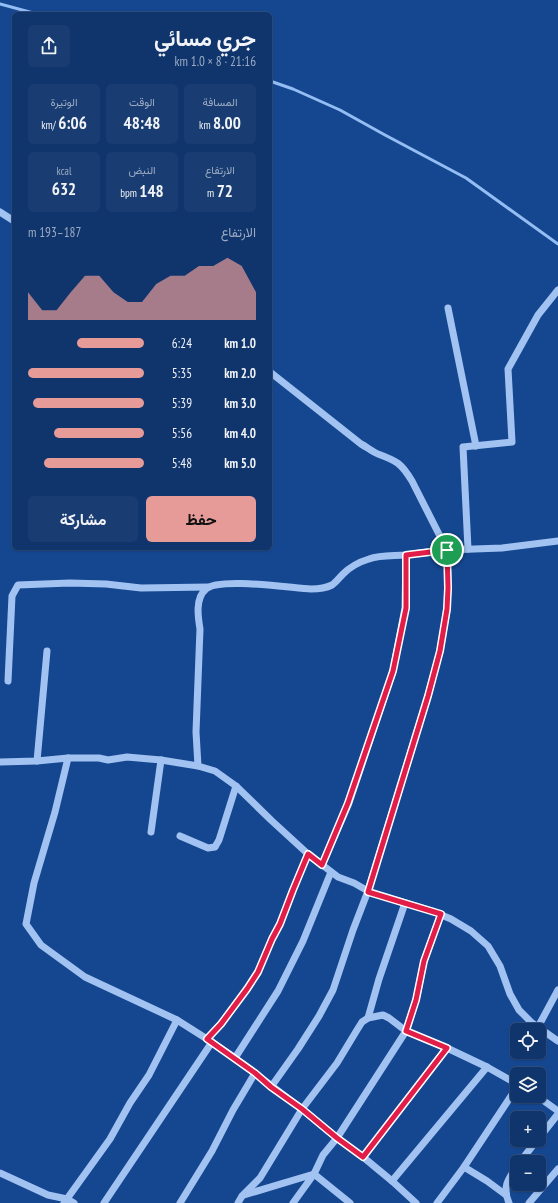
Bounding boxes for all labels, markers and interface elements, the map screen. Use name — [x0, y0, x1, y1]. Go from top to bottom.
text: جري مسائي — [154, 24, 256, 52]
button: share — [28, 25, 70, 67]
text: 21:16 · 8 × 1.0 km — [175, 53, 256, 70]
text: الوتيرة — [51, 95, 77, 109]
text: الوقت — [129, 95, 155, 109]
text: المسافة — [203, 95, 237, 109]
text: 6:06 — [58, 112, 87, 134]
text: 48:48 — [124, 112, 160, 134]
text: 8.00 — [213, 112, 241, 134]
text: /km — [41, 118, 58, 132]
text: km — [199, 118, 213, 132]
text: النبض — [128, 163, 156, 177]
text: الارتفاع — [205, 163, 235, 177]
text: kcal — [56, 164, 72, 178]
text: 632 — [52, 178, 76, 200]
text: 148 — [139, 180, 164, 202]
text: 72 — [217, 180, 233, 202]
text: bpm — [120, 186, 139, 200]
text: m — [207, 186, 217, 200]
text: 187–193 m — [28, 224, 81, 241]
text: الارتفاع — [221, 224, 256, 241]
text: 6:24 — [172, 335, 192, 352]
text: 1.0 km — [224, 335, 256, 352]
text: 5:35 — [172, 365, 192, 382]
text: 2.0 km — [224, 365, 256, 382]
text: 5:39 — [172, 395, 192, 412]
text: 3.0 km — [224, 395, 256, 412]
text: 5:56 — [172, 425, 192, 442]
text: 4.0 km — [224, 425, 256, 442]
text: 5:48 — [172, 455, 192, 472]
text: 5.0 km — [224, 455, 256, 472]
button: مشاركة — [28, 496, 138, 542]
button: حفظ — [146, 496, 256, 542]
pin — [430, 533, 464, 567]
icon: arrive — [436, 539, 458, 561]
map controls — [510, 1023, 546, 1191]
button: locate — [510, 1023, 546, 1059]
button: layers — [510, 1067, 546, 1103]
button: + — [510, 1111, 546, 1147]
button: − — [510, 1155, 546, 1191]

